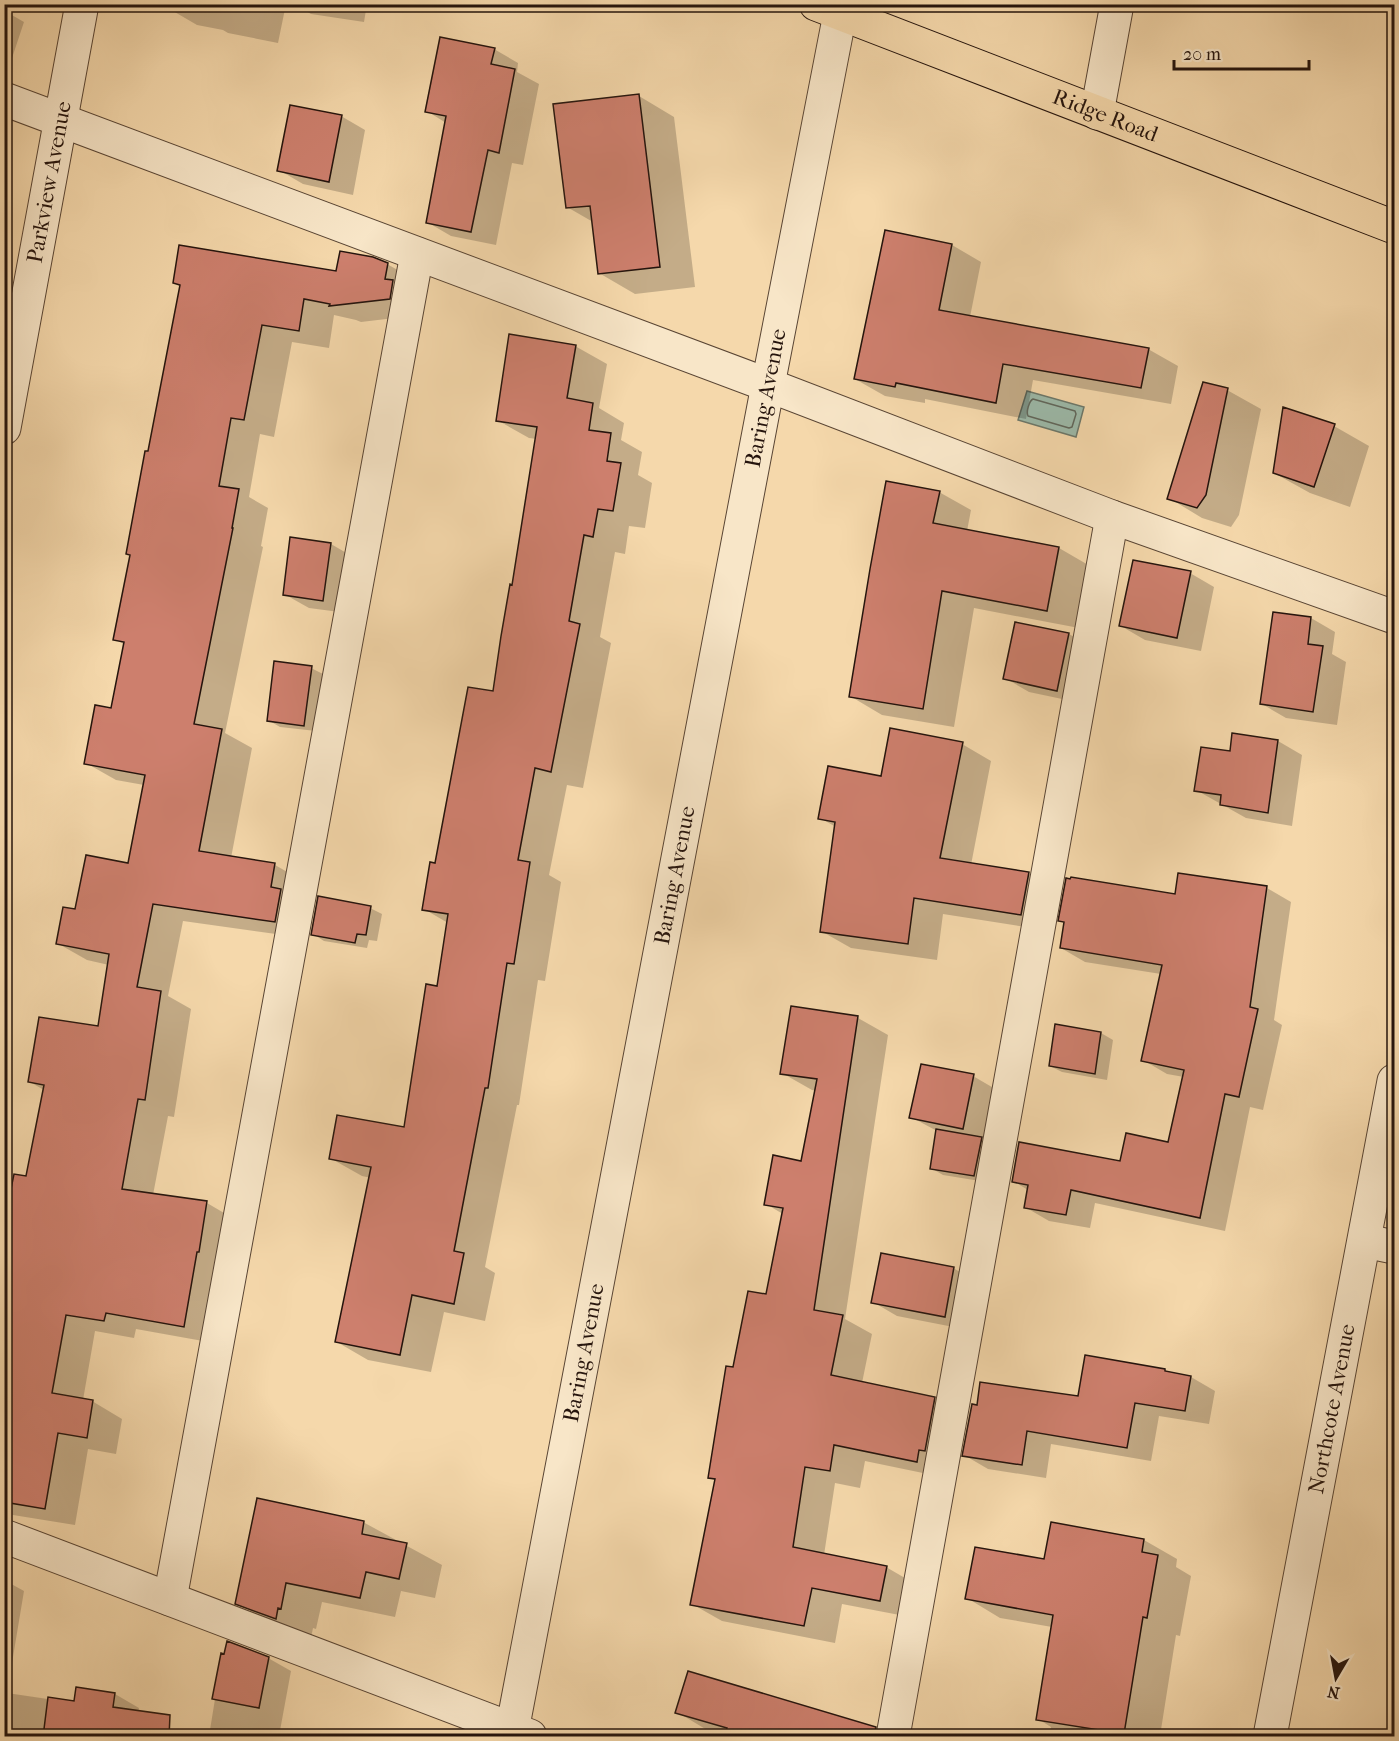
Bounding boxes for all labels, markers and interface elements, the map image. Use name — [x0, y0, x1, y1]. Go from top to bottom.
scale bar — [1174, 33, 1309, 71]
text: 20 m — [1183, 44, 1221, 65]
street label: Ridge Road — [1049, 84, 1162, 148]
street label: Parkview Avenue — [22, 99, 77, 265]
street label: Baring Avenue — [740, 326, 792, 470]
street label: Baring Avenue — [649, 804, 701, 947]
street label: Baring Avenue — [558, 1281, 610, 1424]
street label: Northcote Avenue — [1303, 1322, 1361, 1496]
north arrow — [1306, 1648, 1366, 1708]
text: N — [1325, 1682, 1341, 1703]

